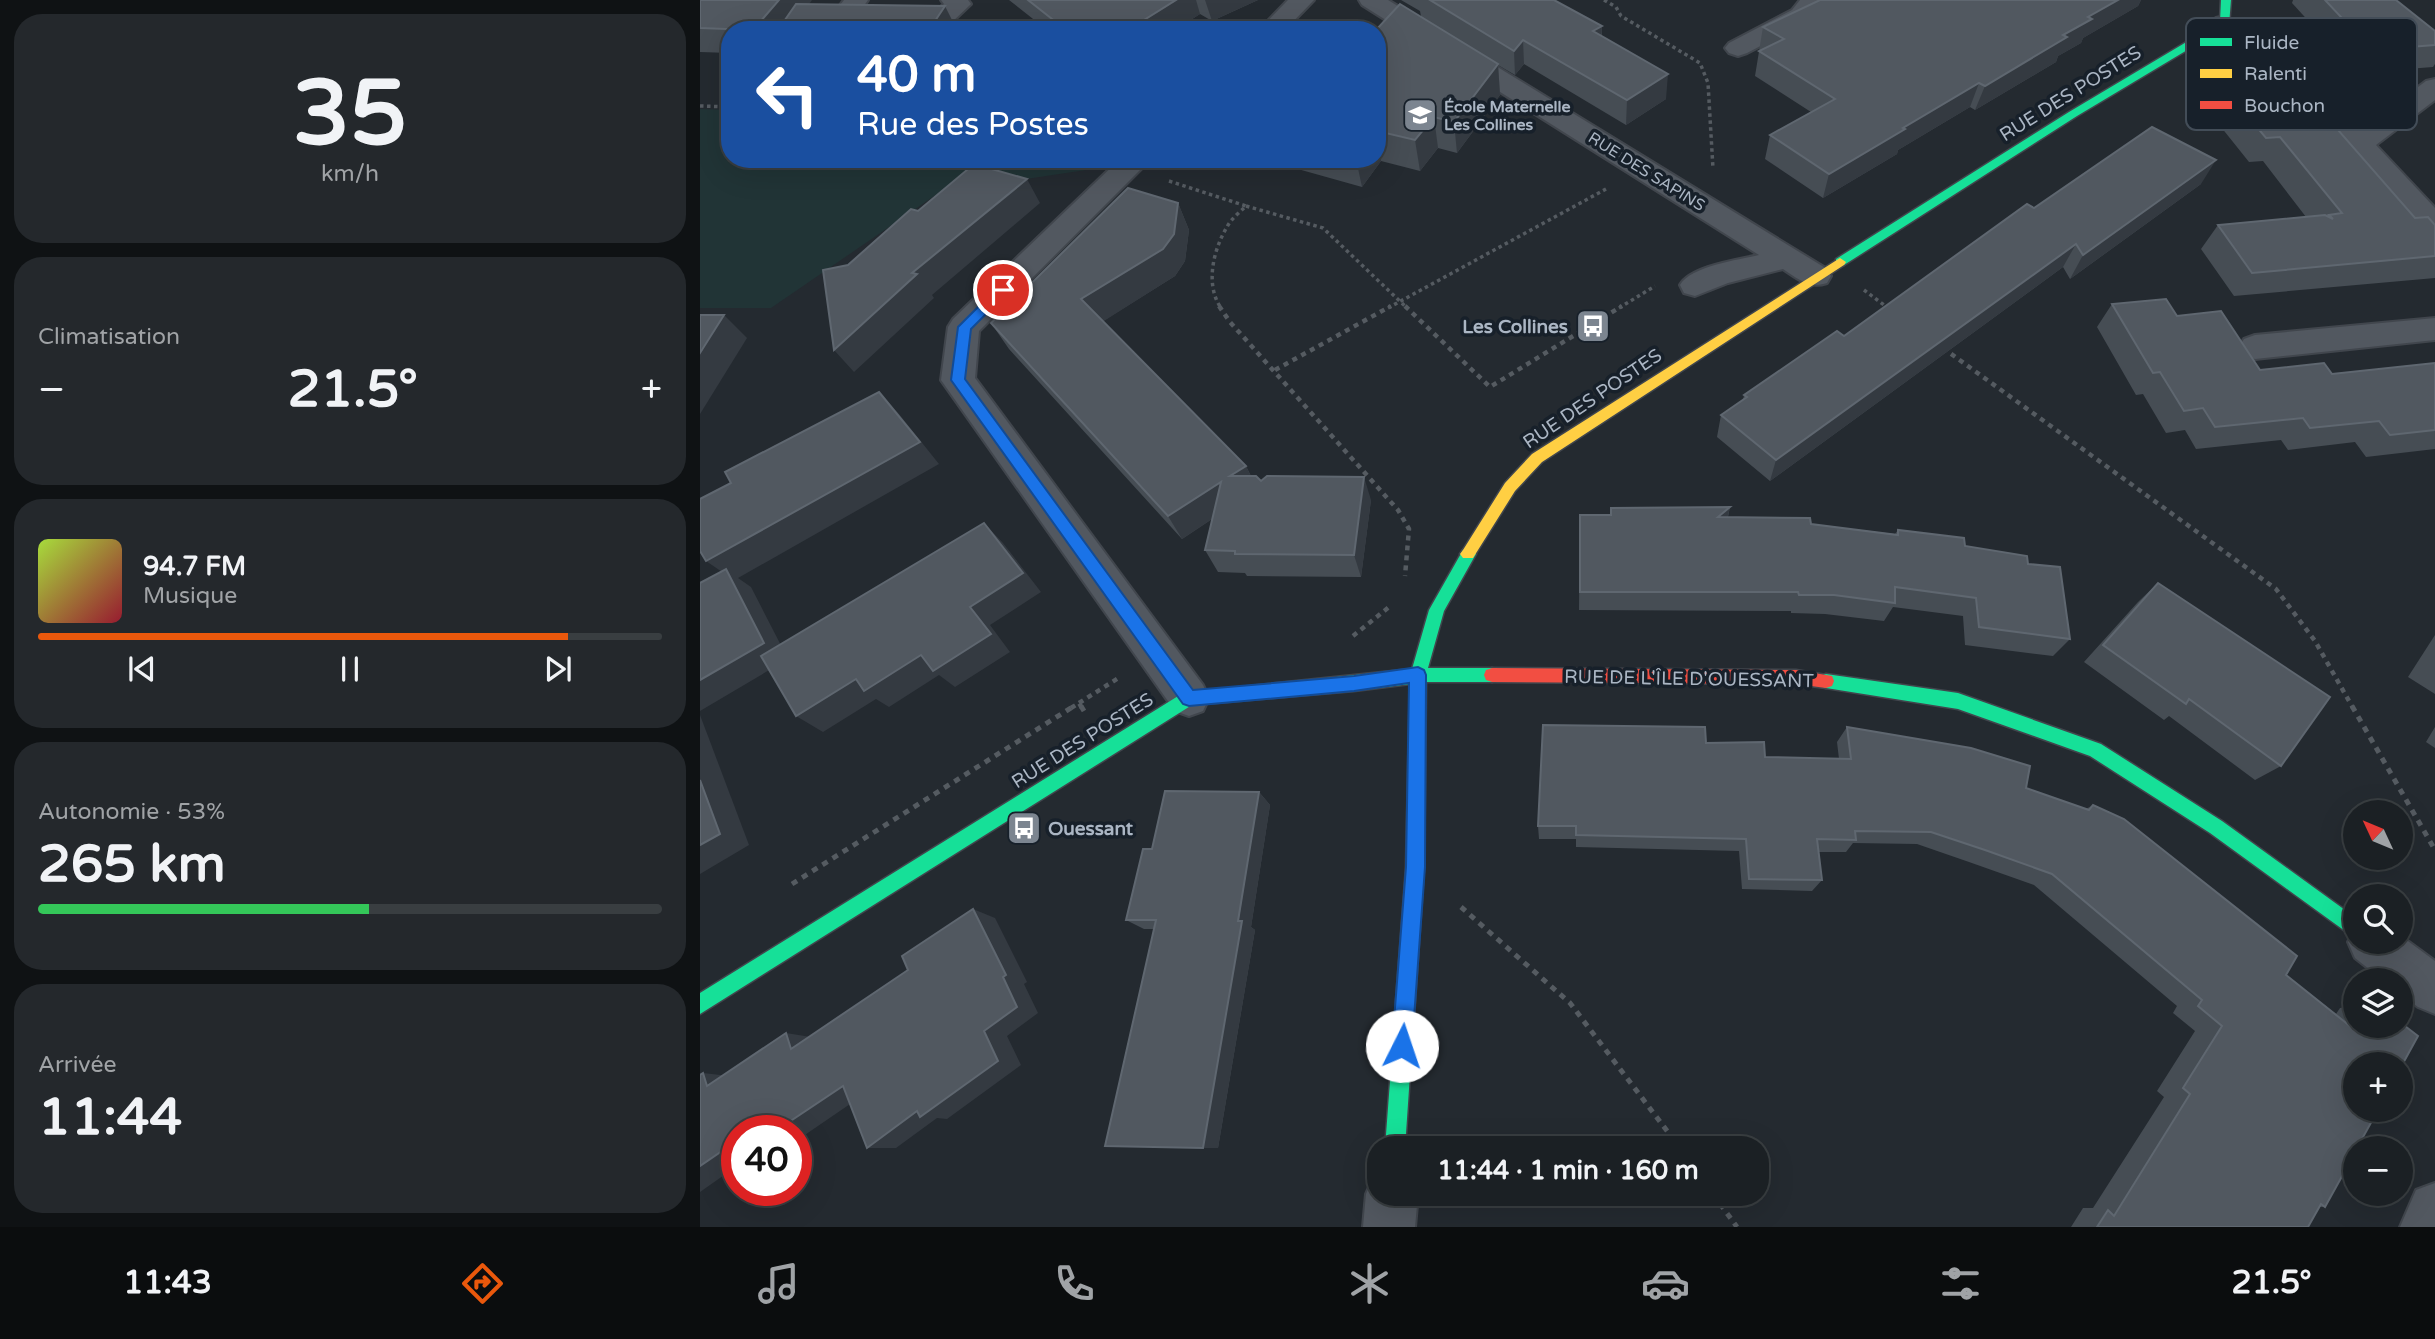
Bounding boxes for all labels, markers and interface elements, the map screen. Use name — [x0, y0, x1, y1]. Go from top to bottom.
legend — [2186, 18, 2417, 130]
text: Fluide — [2244, 32, 2299, 54]
street label: RUE DES POSTES — [1996, 41, 2145, 146]
text: 40 m — [857, 46, 976, 105]
icon: left — [742, 49, 833, 140]
text: 35 — [293, 59, 407, 169]
text: Ralenti — [2244, 63, 2307, 85]
text: Bouchon — [2244, 95, 2325, 117]
school or university icon: École Maternelle Les Collines — [1401, 96, 1439, 134]
place label: École Maternelle Les Collines — [1444, 97, 1571, 135]
text: Rue des Postes — [857, 106, 1089, 144]
street label: RUE DES SAPINS — [1584, 128, 1709, 216]
text: km/h — [321, 160, 379, 188]
pin — [973, 260, 1033, 320]
icon: arrive — [984, 271, 1022, 309]
bus stop icon: Les Collines — [1574, 307, 1612, 345]
place label: Les Collines — [1462, 316, 1568, 338]
text: Climatisation — [38, 323, 180, 351]
street label: RUE DES POSTES — [1519, 344, 1666, 453]
text: 21.5° — [288, 358, 418, 421]
text: − — [38, 367, 65, 413]
text: + — [641, 367, 662, 413]
text: 94.7 FM — [143, 551, 246, 582]
text: Musique — [143, 582, 237, 610]
icon: previous — [123, 650, 161, 688]
icon: pause — [331, 650, 369, 688]
icon: next — [539, 650, 577, 688]
street label: RUE DE L'ÎLE D'OUESSANT — [1564, 666, 1814, 692]
street label: RUE DES POSTES — [1008, 688, 1157, 793]
text: Autonomie · 53% — [38, 798, 225, 826]
north arrow — [2343, 800, 2413, 870]
map controls — [2343, 800, 2413, 1206]
bus stop icon: Ouessant — [1005, 809, 1043, 847]
place label: Ouessant — [1048, 818, 1134, 840]
text: 265 km — [38, 833, 226, 896]
button: search — [2343, 884, 2413, 954]
button: layers — [2343, 968, 2413, 1038]
position arrow — [1365, 1009, 1439, 1083]
text: Arrivée — [38, 1051, 116, 1079]
button: + — [2343, 1052, 2413, 1122]
text: 11:44 — [38, 1086, 182, 1149]
speed limit sign: 40 — [721, 1115, 812, 1206]
button: − — [2343, 1136, 2413, 1206]
text: 11:44 · 1 min · 160 m — [1437, 1155, 1699, 1186]
icon: directions — [458, 1259, 507, 1308]
icon: music — [754, 1259, 803, 1308]
icon: phone — [1050, 1259, 1099, 1308]
icon: climate — [1345, 1259, 1394, 1308]
icon: car — [1641, 1259, 1690, 1308]
icon: filters — [1936, 1259, 1985, 1308]
text: 11:43 — [123, 1264, 212, 1302]
text: 21.5° — [2232, 1264, 2312, 1302]

